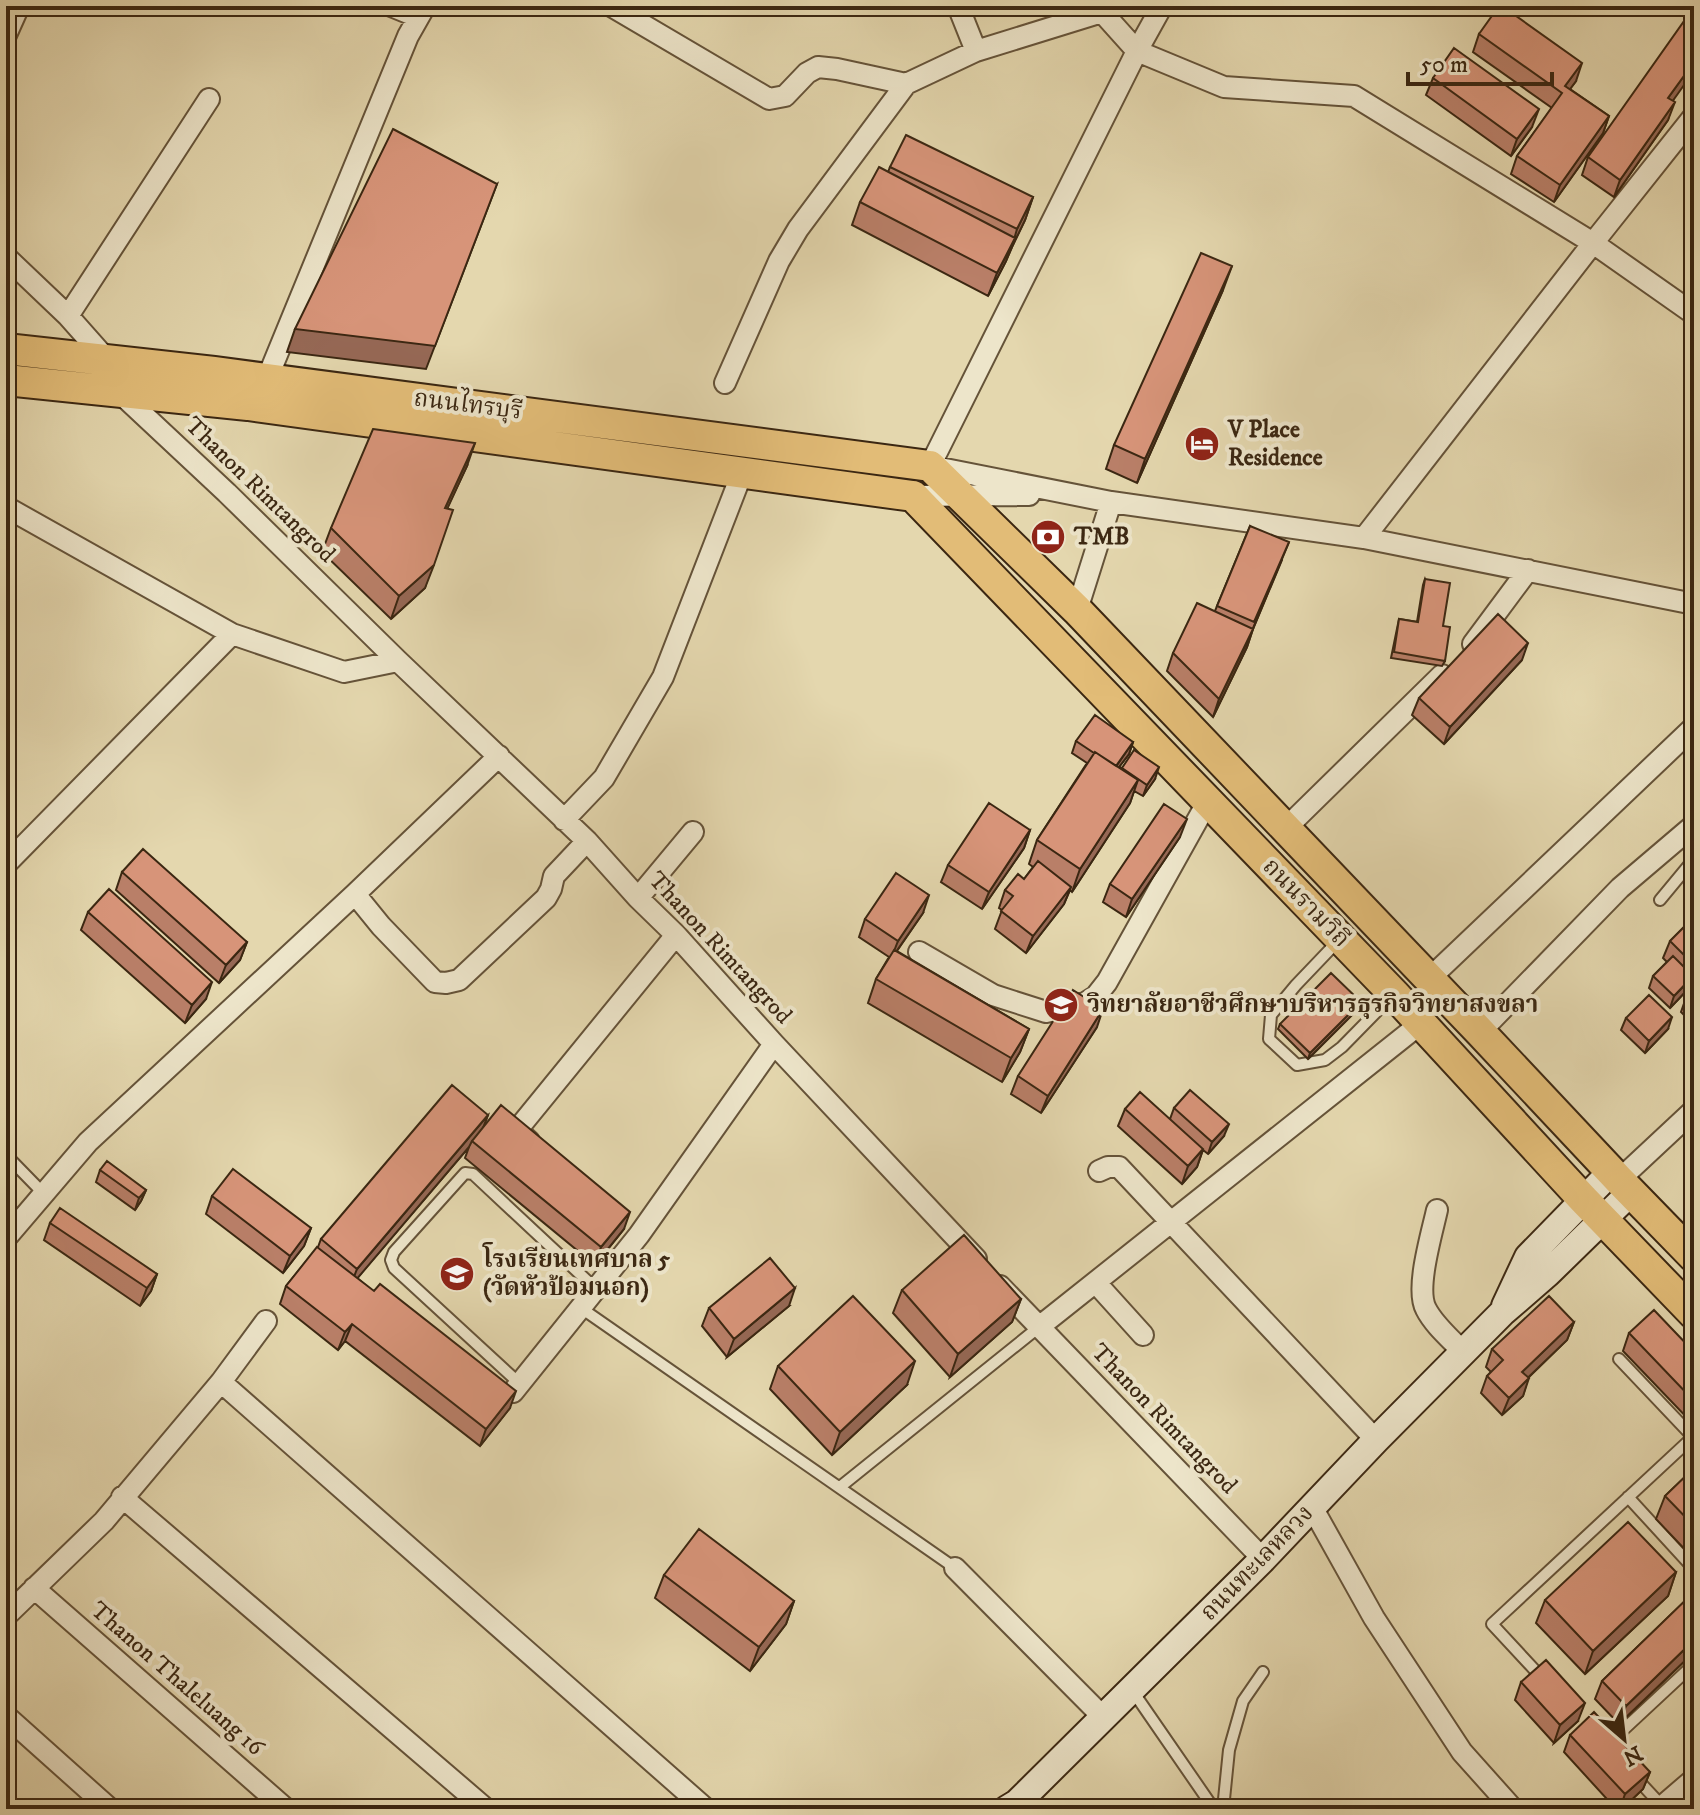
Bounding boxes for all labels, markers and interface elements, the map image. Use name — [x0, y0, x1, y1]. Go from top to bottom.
scale bar — [1408, 36, 1552, 86]
text: 50 m — [1420, 50, 1468, 80]
street label: ถนนไทรบุรี — [412, 379, 524, 427]
street label: Thanon Rimtangrod — [179, 411, 341, 569]
place label: V Place Residence — [1227, 415, 1323, 473]
hotel icon: V Place Residence — [1183, 425, 1221, 463]
bank icon: TMB — [1029, 518, 1067, 556]
place label: TMB — [1073, 522, 1129, 552]
street label: ถนนรามวิถี — [1256, 852, 1356, 954]
street label: Thanon Rimtangrod — [642, 866, 798, 1030]
school or university icon: วิทยาลัยอาชีวศึกษาบริหารธุรกิจวิทยาสงขลา — [1042, 986, 1080, 1024]
place label: วิทยาลัยอาชีวศึกษาบริหารธุรกิจวิทยาสงขลา — [1087, 990, 1538, 1020]
place label: โรงเรียนเทศบาล 5 (วัดหัวป้อมนอก) — [482, 1242, 670, 1303]
school or university icon: โรงเรียนเทศบาล 5 (วัดหัวป้อมนอก) — [438, 1255, 476, 1293]
street label: Thanon Rimtangrod — [1085, 1338, 1243, 1500]
street label: ถนนทะเลหลวง — [1194, 1499, 1320, 1627]
street label: Thanon Thaleluang 16 — [84, 1595, 271, 1764]
north arrow — [1584, 1699, 1664, 1779]
text: N — [1618, 1739, 1647, 1771]

